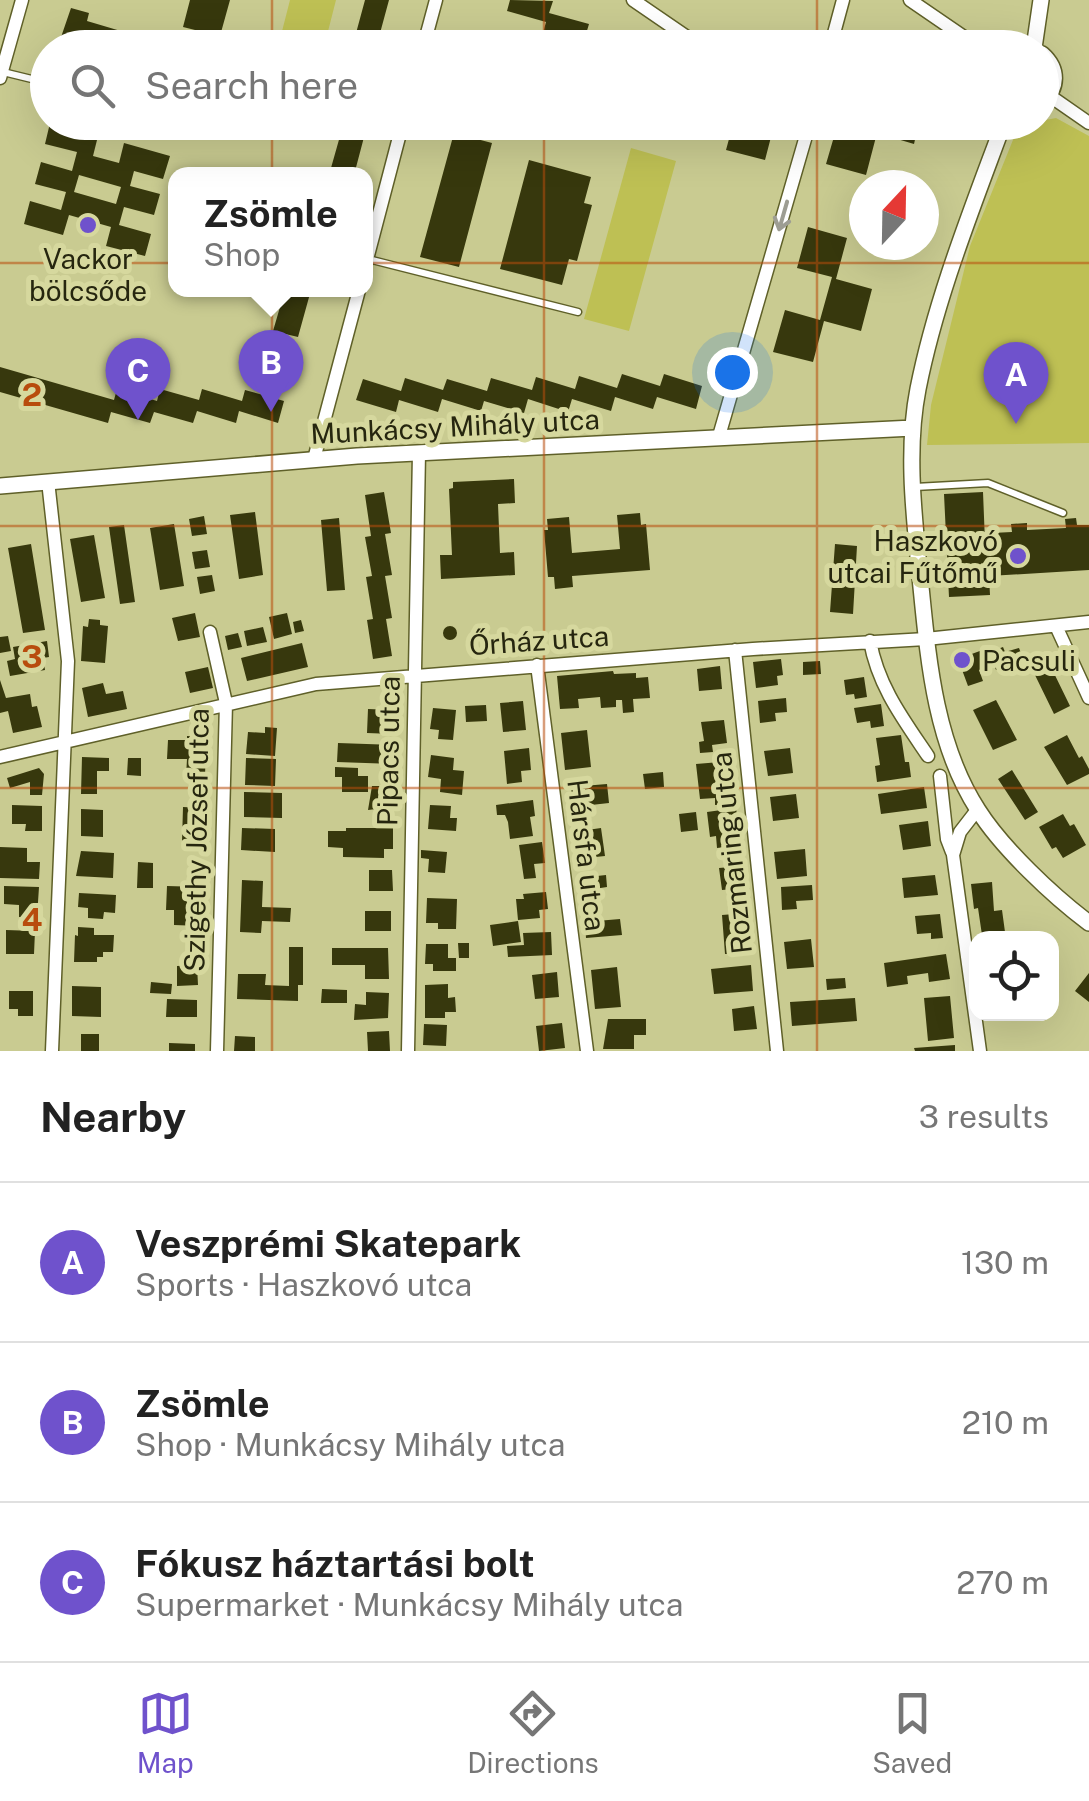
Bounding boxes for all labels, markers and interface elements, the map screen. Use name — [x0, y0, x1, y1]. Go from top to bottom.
search box — [30, 30, 1059, 140]
icon: search — [65, 58, 120, 113]
text: Search here — [145, 63, 358, 108]
popup — [168, 167, 373, 297]
north arrow — [849, 170, 939, 260]
text: Zsömle — [203, 191, 338, 236]
one-way arrow — [773, 200, 791, 231]
marker: Vackor bölcsőde — [77, 214, 99, 236]
text: Shop — [203, 236, 280, 273]
place label: Vackor bölcsőde — [29, 242, 147, 307]
pin: B — [238, 330, 304, 412]
pin: C — [106, 338, 170, 420]
pin: A — [984, 342, 1048, 424]
your location — [707, 347, 758, 398]
text: 2 — [22, 376, 42, 413]
street label: Munkácsy Mihály utca — [310, 402, 600, 450]
place label: Haszkovó utcai Fűtőmű — [828, 524, 998, 589]
marker: Haszkovó utcai Fűtőmű — [1007, 545, 1029, 567]
street label: Őrház utca — [468, 619, 610, 661]
text: 3 — [21, 638, 43, 675]
place label: Pacsuli — [982, 644, 1076, 677]
marker: Pacsuli — [951, 649, 973, 671]
street label: Pipacs utca — [370, 676, 406, 826]
street label: Szigethy József utca — [177, 708, 215, 972]
street label: Rozmaring utca — [704, 750, 758, 956]
street label: Hársfa utca — [561, 777, 613, 933]
text: 4 — [22, 901, 43, 938]
map controls — [969, 931, 1059, 1021]
button: locate — [969, 931, 1059, 1021]
text: Nearby — [40, 1092, 186, 1141]
text: 3 results — [919, 1098, 1049, 1135]
text: Veszprémi Skatepark — [135, 1221, 521, 1266]
text: A — [61, 1244, 84, 1281]
text: 130 m — [961, 1244, 1049, 1281]
text: Sports · Haszkovó utca — [135, 1266, 472, 1303]
text: Zsömle — [135, 1381, 270, 1426]
text: B — [62, 1404, 83, 1441]
text: 210 m — [962, 1404, 1049, 1441]
text: Shop · Munkácsy Mihály utca — [135, 1426, 565, 1463]
text: Fókusz háztartási bolt — [135, 1541, 535, 1586]
text: C — [61, 1564, 84, 1601]
text: 270 m — [956, 1564, 1049, 1601]
text: Supermarket · Munkácsy Mihály utca — [135, 1586, 683, 1623]
tab: Map — [137, 1686, 194, 1779]
tab: Directions — [467, 1686, 599, 1779]
tab: Saved — [872, 1686, 952, 1779]

